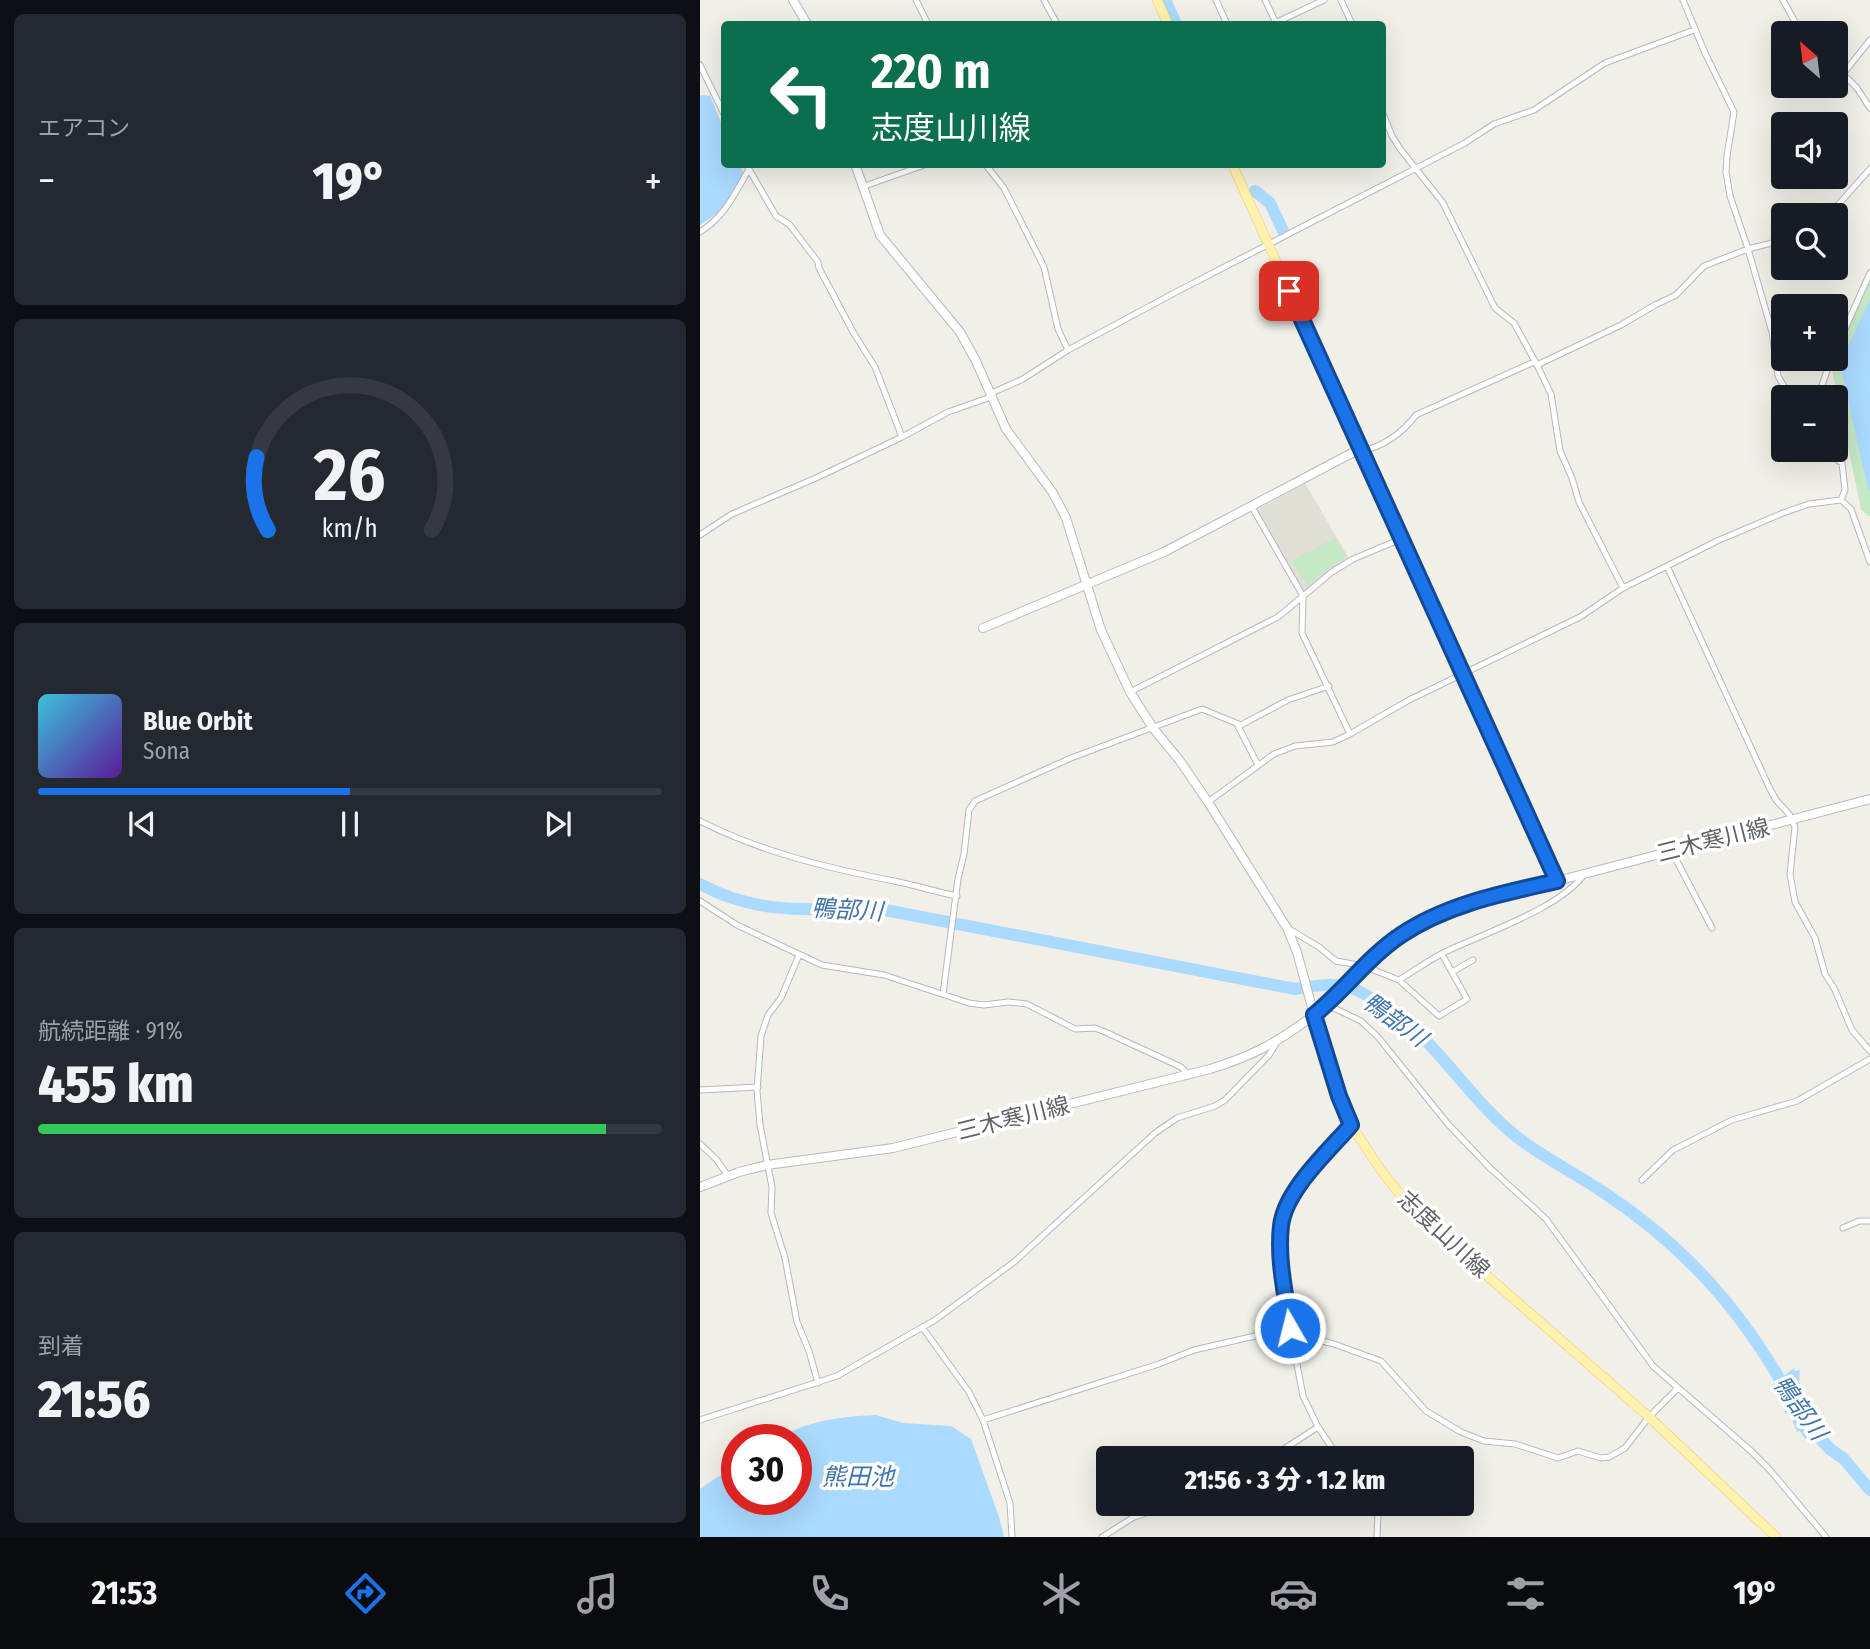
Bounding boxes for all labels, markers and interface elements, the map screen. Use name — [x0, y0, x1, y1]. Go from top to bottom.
north arrow — [1771, 21, 1848, 98]
map controls — [1771, 21, 1848, 462]
text: 220 m — [871, 42, 991, 101]
icon: left — [756, 49, 847, 140]
text: 志度山川線 — [871, 109, 1031, 147]
button: sound — [1771, 112, 1848, 189]
text: エアコン — [38, 114, 130, 142]
text: 19° — [313, 150, 387, 213]
text: − — [38, 158, 55, 204]
text: + — [645, 158, 662, 204]
button: search — [1771, 203, 1848, 280]
pin — [1259, 261, 1319, 321]
icon: arrive — [1270, 272, 1308, 310]
button: + — [1771, 294, 1848, 371]
button: − — [1771, 385, 1848, 462]
text: 26 — [313, 432, 386, 519]
text: km/h — [322, 514, 378, 544]
text: Blue Orbit — [143, 706, 253, 737]
text: Sona — [143, 737, 190, 765]
icon: previous — [123, 805, 161, 843]
icon: pause — [331, 805, 369, 843]
icon: next — [539, 805, 577, 843]
street label: 三木寒川線 — [1654, 813, 1772, 867]
water label: 鴨部川 — [810, 894, 887, 926]
water label: 鴨部川 — [1358, 988, 1435, 1054]
text: 航続距離 · 91% — [38, 1017, 183, 1045]
text: 455 km — [38, 1053, 194, 1116]
street label: 三木寒川線 — [954, 1091, 1072, 1145]
street label: 志度山川線 — [1392, 1185, 1496, 1283]
position arrow — [1253, 1291, 1327, 1365]
text: 到着 — [38, 1332, 84, 1360]
text: 21:56 — [38, 1368, 150, 1431]
water label: 鴨部川 — [1768, 1371, 1834, 1448]
speed limit sign: 30 — [721, 1424, 812, 1515]
water label: 熊田池 — [822, 1463, 896, 1491]
text: 21:56 · 3 分 · 1.2 km — [1185, 1465, 1385, 1496]
icon: directions — [341, 1569, 390, 1618]
icon: music — [573, 1569, 622, 1618]
icon: phone — [805, 1569, 854, 1618]
icon: climate — [1037, 1569, 1086, 1618]
icon: car — [1269, 1569, 1318, 1618]
icon: filters — [1501, 1569, 1550, 1618]
text: 21:53 — [92, 1574, 158, 1612]
text: 19° — [1733, 1574, 1778, 1612]

